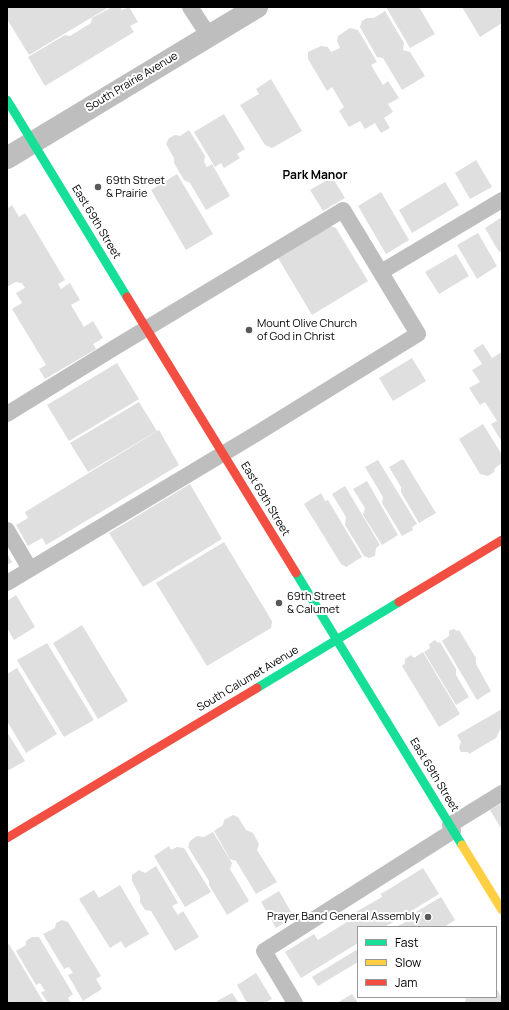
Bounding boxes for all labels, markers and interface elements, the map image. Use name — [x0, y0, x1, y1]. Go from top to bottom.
street label: South Prairie Avenue — [84, 49, 180, 115]
district label: Park Manor — [283, 169, 347, 183]
place label: 69th Street & Prairie — [106, 174, 165, 200]
marker: 69th Street & Prairie — [93, 182, 103, 192]
street label: East 69th Street — [69, 183, 123, 261]
place label: Mount Olive Church of God in Christ — [257, 317, 357, 343]
marker: Mount Olive Church of God in Christ — [244, 325, 254, 335]
street label: East 69th Street — [238, 460, 292, 538]
place label: 69th Street & Calumet — [287, 590, 346, 616]
marker: 69th Street & Calumet — [274, 598, 284, 608]
street label: South Calumet Avenue — [195, 643, 301, 715]
street label: East 69th Street — [407, 736, 461, 814]
place label: Prayer Band General Assembly — [267, 910, 420, 924]
marker: Prayer Band General Assembly — [423, 912, 433, 922]
legend — [357, 926, 497, 998]
text: Fast — [395, 934, 419, 951]
text: Slow — [395, 954, 421, 971]
text: Jam — [395, 974, 417, 991]

